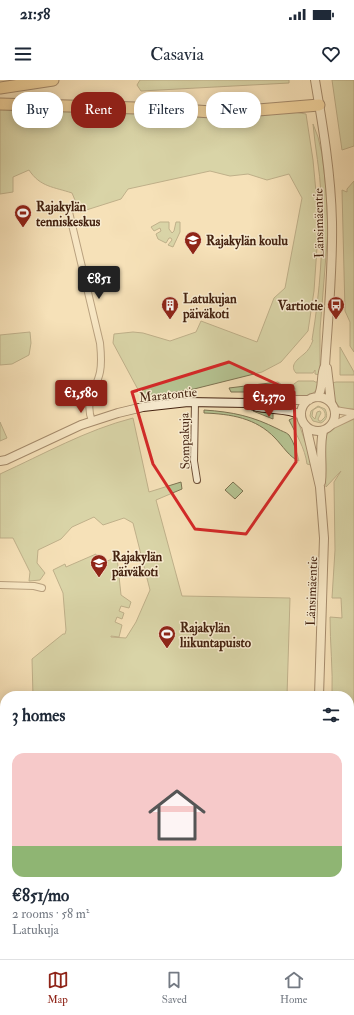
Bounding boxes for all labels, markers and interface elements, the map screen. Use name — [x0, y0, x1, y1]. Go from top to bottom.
text: 21:58 — [20, 5, 50, 24]
icon: menu — [12, 43, 34, 65]
text: Casavia — [150, 43, 204, 66]
icon: heart — [320, 43, 342, 65]
chip: Buy — [12, 92, 63, 128]
chip: Rent — [71, 92, 126, 128]
chip: Filters — [134, 92, 198, 128]
chip: New — [206, 92, 261, 128]
street label: Länsimäentie — [310, 187, 328, 258]
place label: Rajakylän tenniskeskus — [36, 199, 101, 230]
sports icon: Rajakylän tenniskeskus — [13, 203, 33, 228]
school or university icon: Rajakylän koulu — [183, 230, 203, 255]
place label: Rajakylän koulu — [206, 233, 288, 250]
pin: €851 — [75, 266, 123, 300]
text: €851 — [87, 271, 111, 287]
place label: Latukujan päiväkoti — [182, 291, 237, 323]
building icon: Latukujan päiväkoti — [160, 295, 180, 320]
bus stop icon: Vartiotie — [326, 295, 346, 320]
place label: Vartiotie — [277, 298, 324, 314]
pin: €1,580 — [48, 380, 114, 414]
street label: Maratontie — [138, 384, 198, 406]
pin: €1,370 — [236, 384, 302, 418]
text: €1,580 — [64, 385, 98, 401]
text: €1,370 — [253, 389, 285, 405]
street label: Sompakuja — [176, 412, 194, 469]
place label: Rajakylän päiväkoti — [111, 549, 163, 581]
school or university icon: Rajakylän päiväkoti — [89, 553, 109, 578]
street label: Länsimäentie — [303, 555, 321, 626]
place label: Rajakylän liikuntapuisto — [179, 620, 252, 652]
sports icon: Rajakylän liikuntapuisto — [157, 624, 177, 649]
icon: filters — [320, 704, 342, 726]
text: 3 homes — [12, 705, 65, 726]
icon: home — [141, 779, 213, 851]
text: €851/mo — [12, 885, 69, 906]
text: 2 rooms · 58 m² — [12, 906, 90, 922]
text: Latukuja — [12, 922, 59, 938]
tab: Map — [47, 969, 69, 1006]
tab: Saved — [162, 969, 187, 1006]
tab: Home — [280, 969, 307, 1006]

